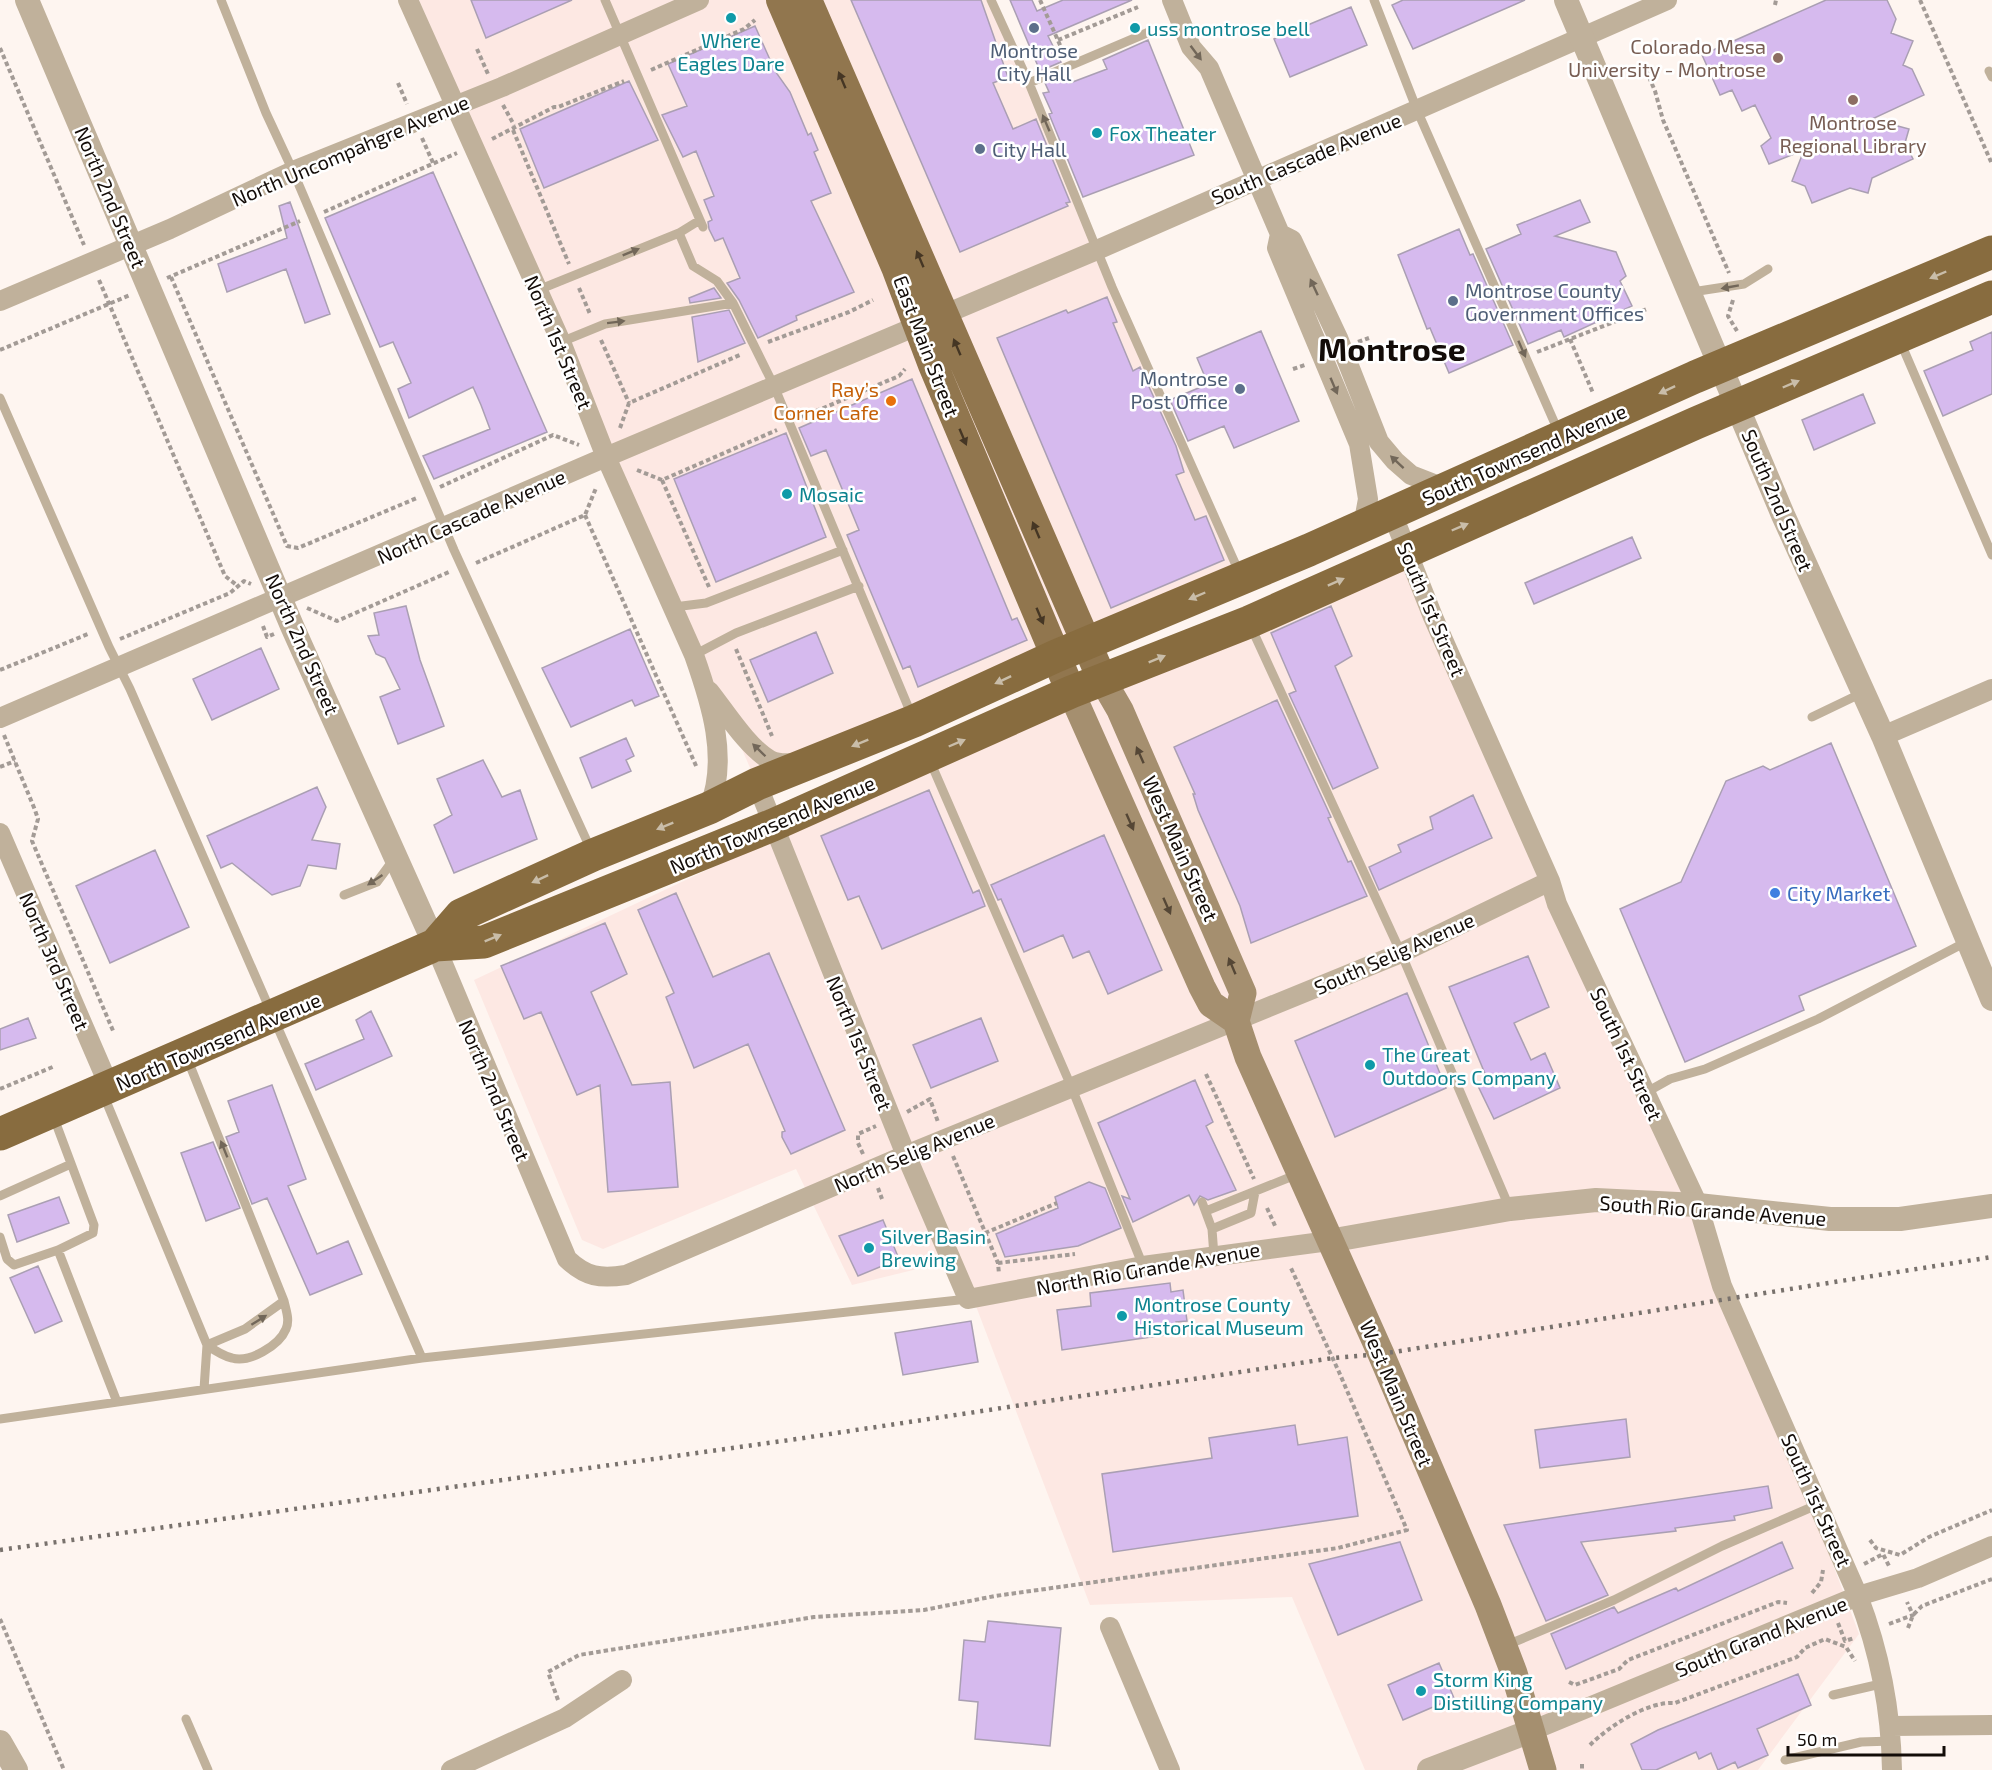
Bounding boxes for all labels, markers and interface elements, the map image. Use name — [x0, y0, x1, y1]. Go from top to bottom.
marker: Where Eagles Dare — [724, 11, 738, 25]
place label: uss montrose bell — [1147, 16, 1310, 40]
marker: Montrose City Hall — [1027, 21, 1041, 35]
marker: uss montrose bell — [1128, 21, 1142, 35]
place label: Where Eagles Dare — [677, 28, 785, 75]
place label: Colorado Mesa University - Montrose — [1568, 34, 1766, 81]
place label: Montrose City Hall — [990, 38, 1078, 85]
one-way arrow — [1190, 45, 1202, 60]
marker: Colorado Mesa University - Montrose — [1771, 51, 1785, 65]
one-way arrow — [837, 71, 847, 89]
street label: North Uncompahgre Avenue — [228, 89, 472, 211]
marker: Montrose Regional Library — [1846, 93, 1860, 107]
street label: South Cascade Avenue — [1207, 107, 1405, 209]
place label: Montrose Regional Library — [1779, 110, 1927, 157]
one-way arrow — [1041, 113, 1051, 131]
place label: Fox Theater — [1109, 121, 1217, 145]
street label: North 2nd Street — [70, 123, 152, 272]
marker: Fox Theater — [1090, 126, 1104, 140]
place label: City Hall — [992, 137, 1067, 161]
marker: City Hall — [973, 142, 987, 156]
one-way arrow — [622, 247, 640, 256]
one-way arrow — [915, 251, 924, 268]
one-way arrow — [1929, 270, 1947, 280]
street label: North 1st Street — [520, 272, 598, 413]
street label: East Main Street — [889, 272, 965, 420]
one-way arrow — [1309, 278, 1318, 295]
place label: Montrose County Government Offices — [1465, 278, 1644, 325]
one-way arrow — [1721, 283, 1740, 292]
marker: Montrose County Government Offices — [1446, 294, 1460, 308]
one-way arrow — [607, 318, 626, 327]
district label: Montrose — [1318, 329, 1466, 367]
one-way arrow — [953, 339, 962, 356]
one-way arrow — [1517, 340, 1527, 358]
place label: Montrose Post Office — [1130, 366, 1228, 413]
place label: Ray’s Corner Cafe — [773, 377, 879, 424]
one-way arrow — [1329, 377, 1339, 395]
one-way arrow — [1782, 379, 1800, 388]
marker: Montrose Post Office — [1233, 382, 1247, 396]
one-way arrow — [1659, 386, 1676, 395]
marker: Ray’s Corner Cafe — [884, 394, 898, 408]
street label: South Townsend Avenue — [1418, 398, 1630, 510]
street label: South 2nd Street — [1737, 425, 1819, 575]
one-way arrow — [958, 428, 968, 446]
one-way arrow — [1389, 455, 1404, 469]
street label: North Cascade Avenue — [373, 464, 569, 568]
place label: Mosaic — [799, 482, 864, 506]
marker: Mosaic — [780, 487, 794, 501]
one-way arrow — [1031, 520, 1041, 538]
one-way arrow — [1451, 522, 1469, 532]
street label: South 1st Street — [1393, 538, 1471, 680]
street label: North 2nd Street — [261, 570, 345, 718]
one-way arrow — [1328, 578, 1345, 587]
one-way arrow — [1188, 592, 1206, 601]
one-way arrow — [1036, 607, 1045, 625]
one-way arrow — [1148, 654, 1166, 663]
one-way arrow — [995, 676, 1012, 685]
one-way arrow — [851, 739, 869, 748]
one-way arrow — [948, 739, 965, 748]
one-way arrow — [752, 743, 767, 757]
one-way arrow — [1135, 746, 1144, 764]
street label: North Townsend Avenue — [666, 770, 878, 878]
street label: West Main Street — [1138, 772, 1224, 925]
one-way arrow — [1125, 813, 1135, 831]
one-way arrow — [656, 821, 674, 831]
one-way arrow — [367, 874, 383, 886]
one-way arrow — [531, 875, 548, 884]
place label: City Market — [1787, 881, 1891, 905]
marker: City Market — [1768, 886, 1782, 900]
street label: North 3rd Street — [15, 888, 95, 1034]
one-way arrow — [1162, 897, 1171, 914]
street label: South Selig Avenue — [1310, 907, 1478, 999]
one-way arrow — [484, 933, 502, 942]
one-way arrow — [1227, 957, 1236, 975]
street label: North 1st Street — [822, 972, 898, 1114]
street label: South 1st Street — [1586, 984, 1668, 1124]
street label: North Townsend Avenue — [112, 987, 324, 1095]
street label: North 2nd Street — [454, 1016, 536, 1165]
place label: The Great Outdoors Company — [1382, 1042, 1557, 1089]
marker: The Great Outdoors Company — [1363, 1058, 1377, 1072]
street label: North Selig Avenue — [830, 1107, 998, 1197]
one-way arrow — [219, 1140, 228, 1158]
street label: South Rio Grande Avenue — [1599, 1190, 1827, 1230]
place label: Silver Basin Brewing — [881, 1224, 986, 1271]
street label: North Rio Grande Avenue — [1034, 1236, 1262, 1300]
marker: Silver Basin Brewing — [862, 1241, 876, 1255]
place label: Montrose County Historical Museum — [1134, 1292, 1304, 1339]
marker: Montrose County Historical Museum — [1115, 1309, 1129, 1323]
one-way arrow — [251, 1315, 267, 1326]
street label: West Main Street — [1355, 1316, 1439, 1470]
street label: South 1st Street — [1777, 1430, 1857, 1571]
street label: South Grand Avenue — [1672, 1591, 1850, 1681]
place label: Storm King Distilling Company — [1433, 1667, 1604, 1714]
marker: Storm King Distilling Company — [1414, 1684, 1428, 1698]
scale bar — [1788, 1719, 1944, 1757]
text: 50 m — [1797, 1728, 1837, 1750]

